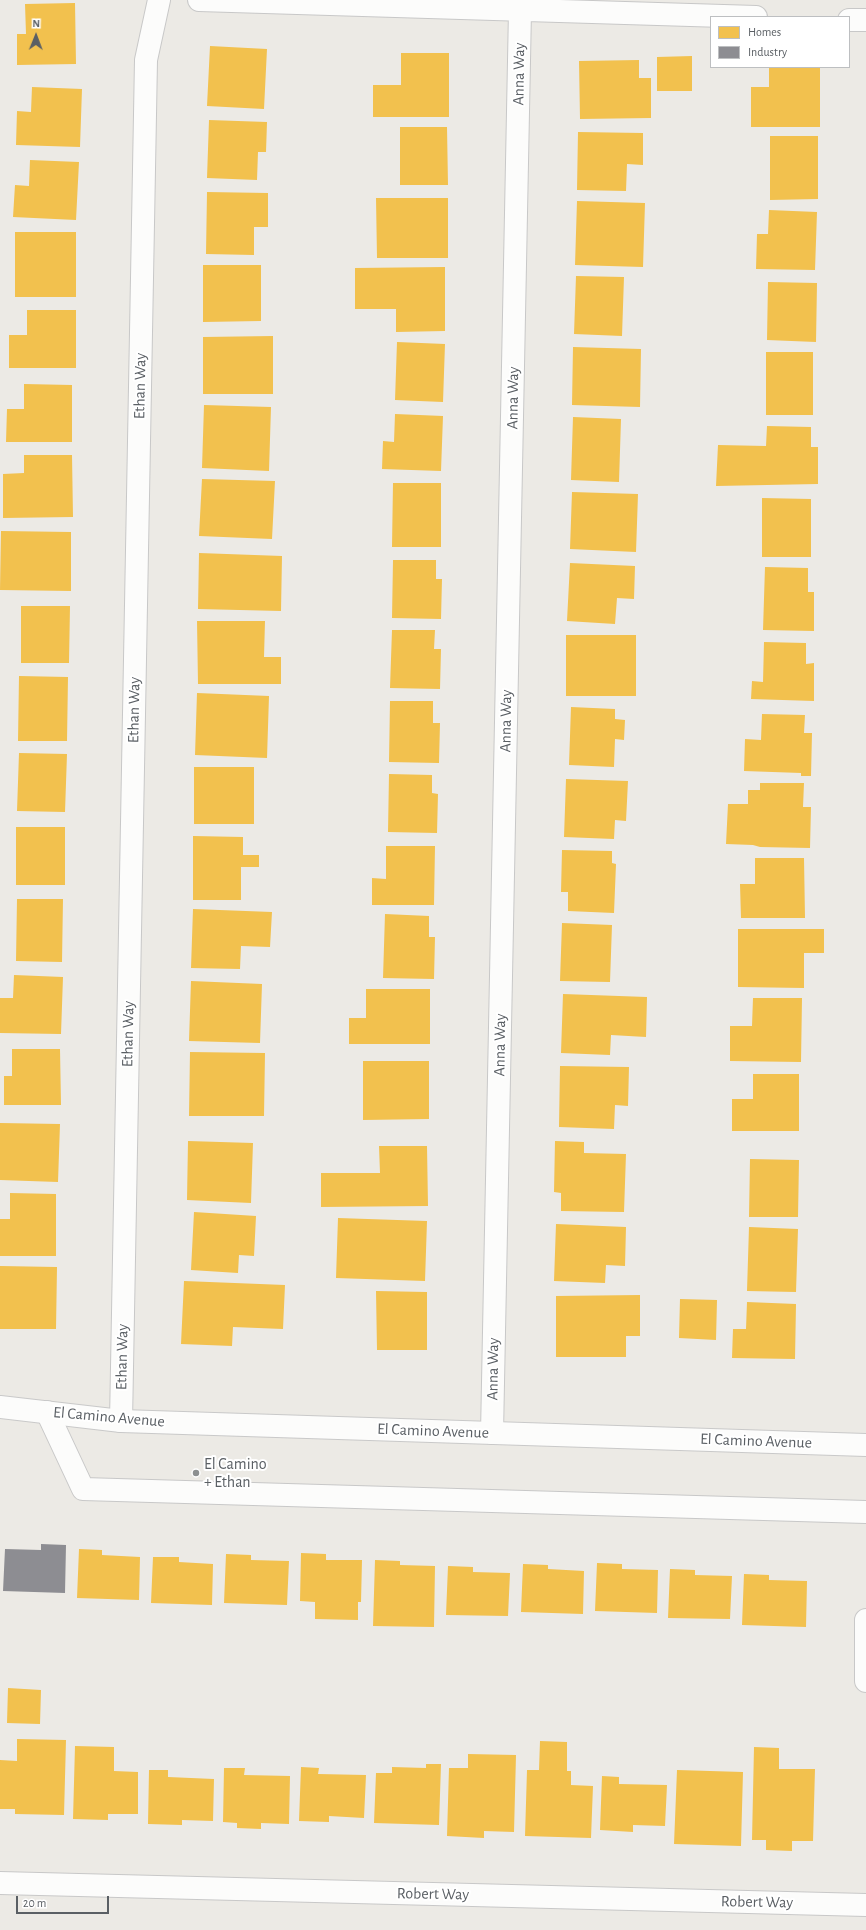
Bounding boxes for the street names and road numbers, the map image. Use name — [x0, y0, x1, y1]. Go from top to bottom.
street label: Anna Way — [509, 42, 529, 106]
street label: Ethan Way — [130, 353, 150, 419]
street label: Anna Way — [503, 366, 523, 430]
street label: Ethan Way — [124, 677, 144, 743]
street label: Anna Way — [496, 689, 516, 753]
street label: Ethan Way — [118, 1001, 138, 1067]
street label: Anna Way — [490, 1013, 510, 1077]
street label: Ethan Way — [112, 1324, 132, 1390]
street label: Anna Way — [483, 1337, 503, 1401]
street label: El Camino Avenue — [52, 1403, 166, 1431]
street label: El Camino Avenue — [377, 1419, 489, 1443]
street label: El Camino Avenue — [700, 1429, 812, 1453]
street label: Robert Way — [397, 1884, 469, 1904]
street label: Robert Way — [721, 1892, 793, 1912]

